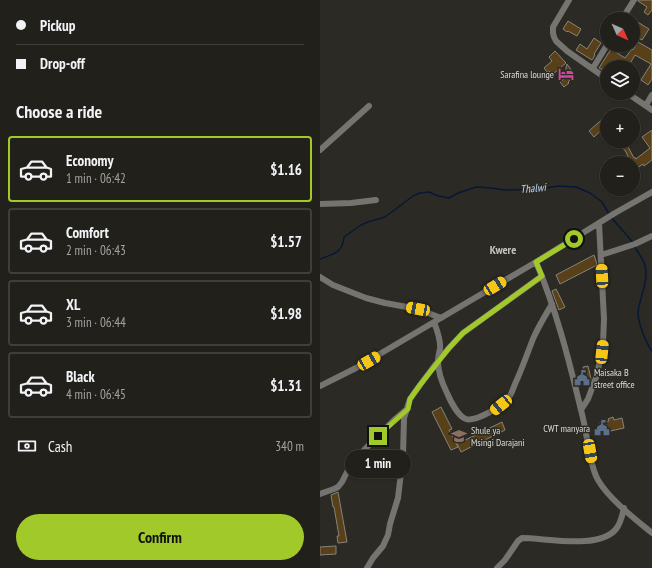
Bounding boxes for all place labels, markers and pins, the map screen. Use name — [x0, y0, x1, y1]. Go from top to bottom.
hotel icon: Sarafina lounge — [557, 65, 575, 83]
place label: Sarafina lounge — [500, 68, 554, 81]
place label: Maisaka B street office — [594, 366, 635, 391]
public building icon: Maisaka B street office — [573, 369, 591, 387]
public building icon: CWT manyara — [593, 419, 611, 437]
place label: CWT manyara — [543, 422, 590, 435]
place label: Shule ya Msingi Darajani — [471, 424, 525, 449]
school or university icon: Shule ya Msingi Darajani — [450, 427, 468, 445]

